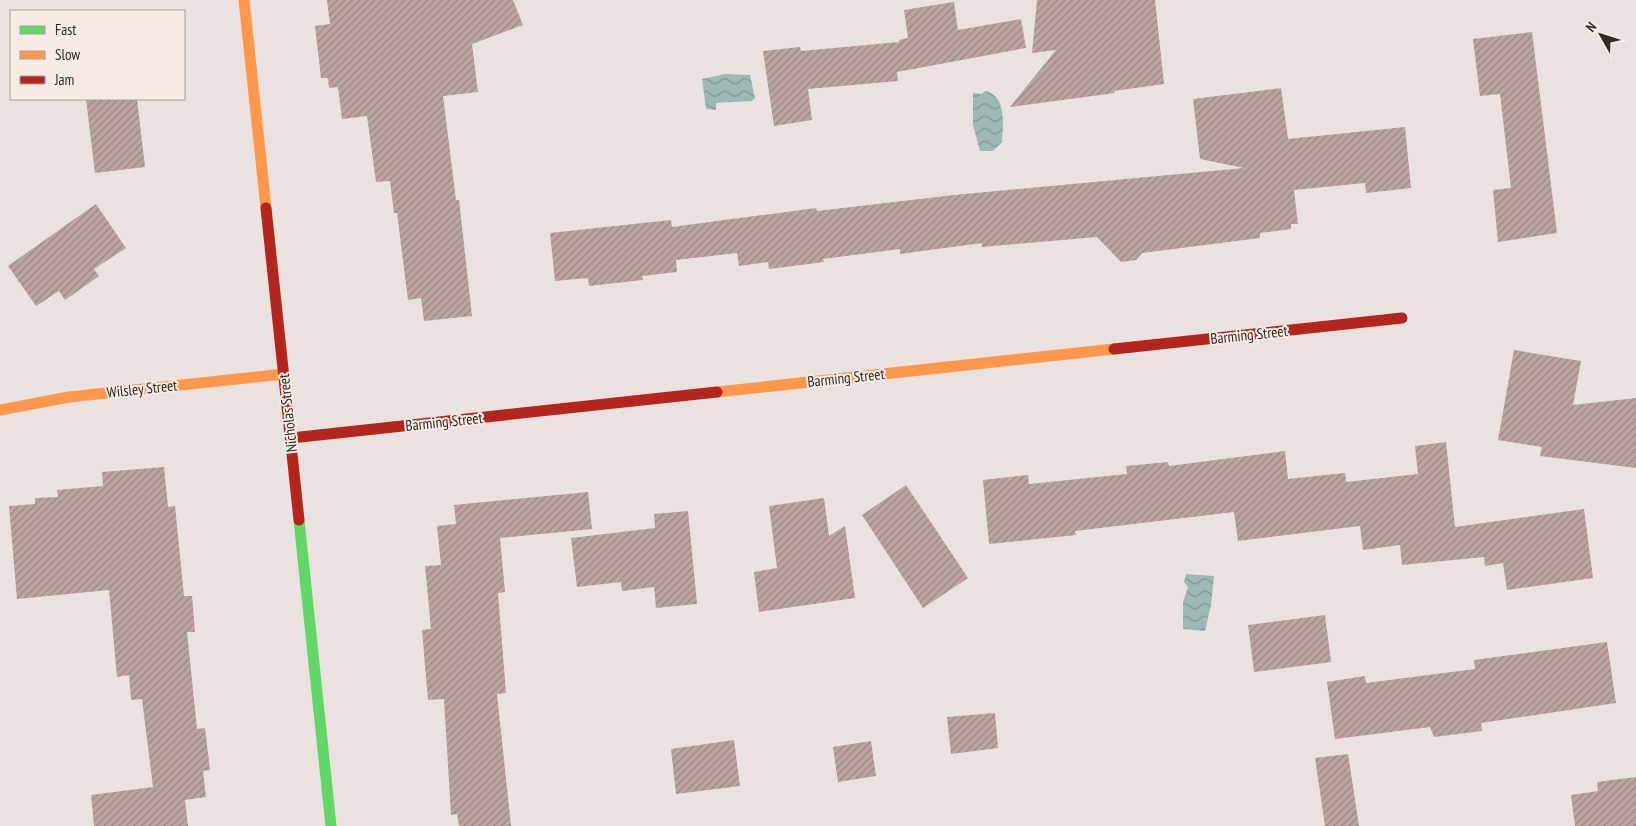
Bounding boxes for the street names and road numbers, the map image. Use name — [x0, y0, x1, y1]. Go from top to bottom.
street label: Barming Street — [1209, 321, 1288, 348]
street label: Barming Street — [806, 364, 885, 391]
street label: Nicholas Street — [274, 373, 301, 453]
street label: Wilsley Street — [106, 375, 178, 402]
street label: Barming Street — [404, 408, 483, 435]

